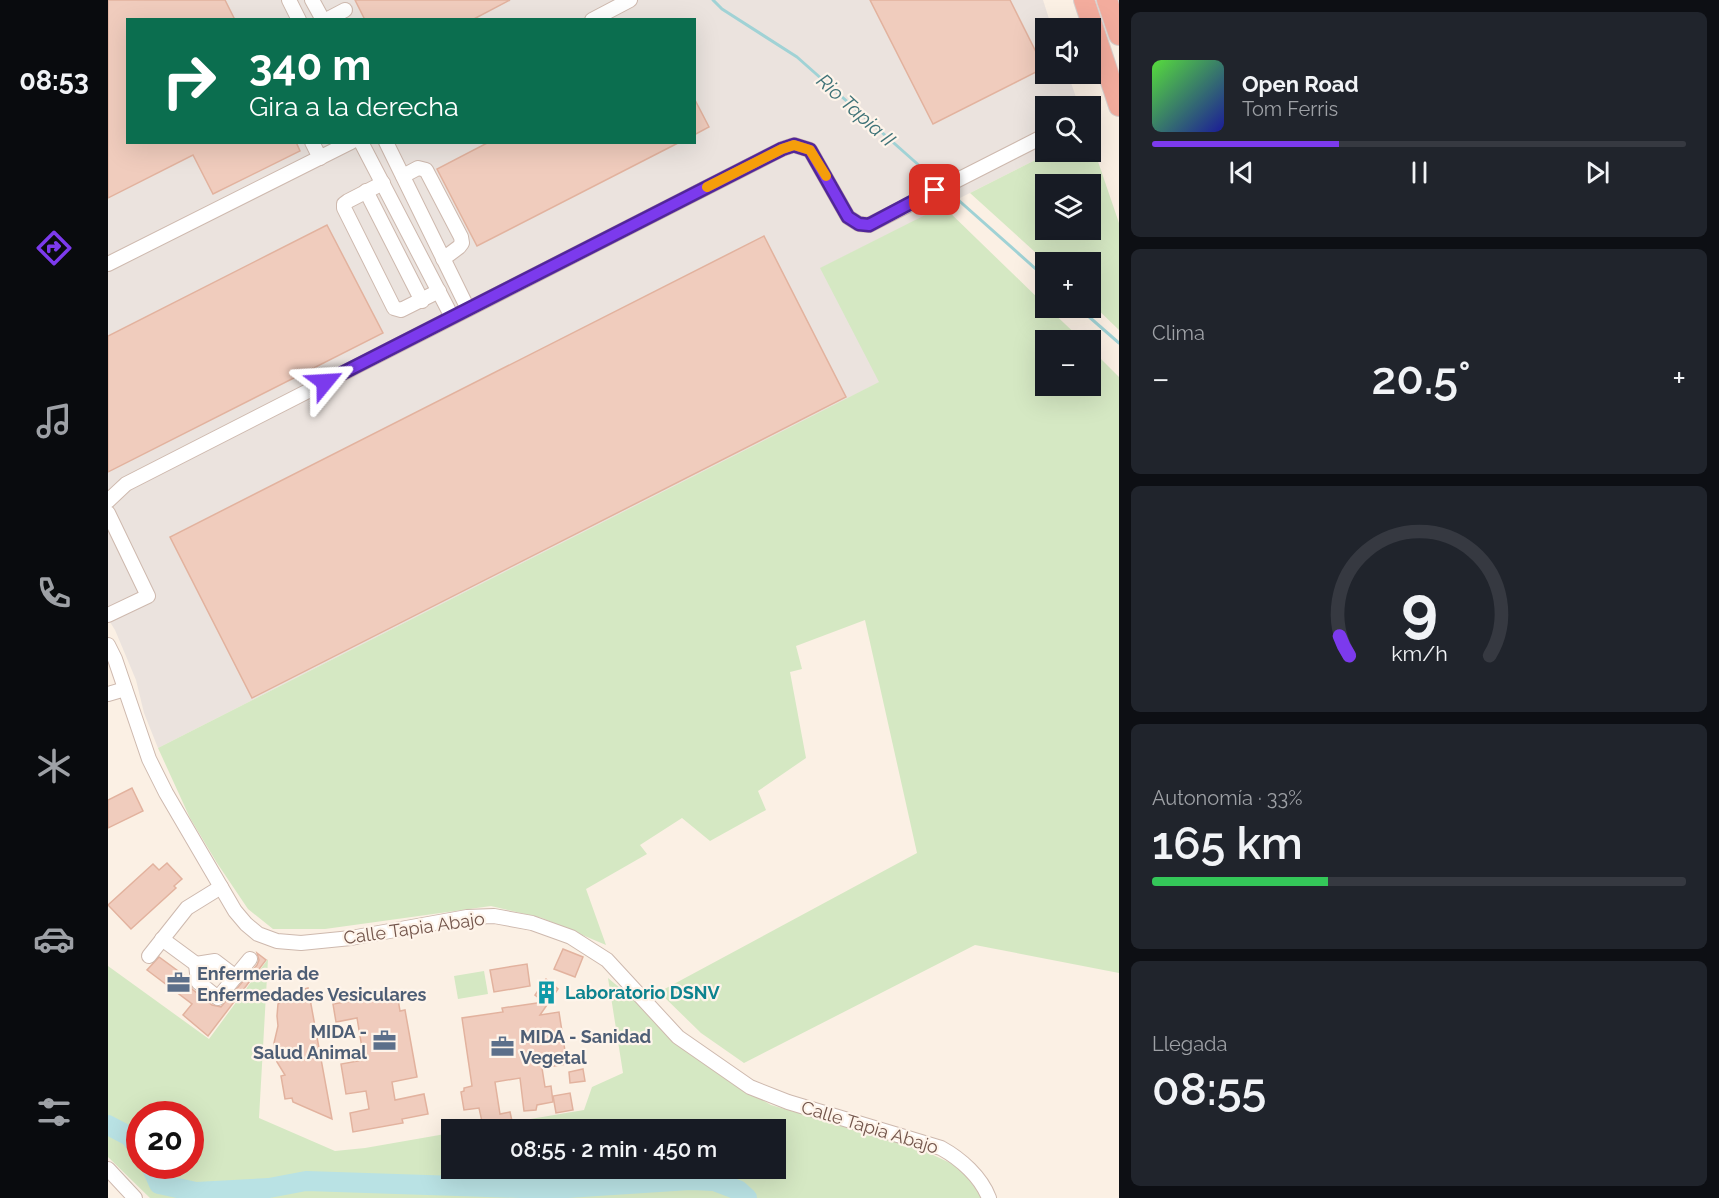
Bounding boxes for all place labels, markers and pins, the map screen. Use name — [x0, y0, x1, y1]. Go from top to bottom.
pin — [909, 164, 960, 215]
place label: Enfermeria de Enfermedades Vesiculares — [197, 963, 426, 1005]
office icon: Enfermeria de Enfermedades Vesiculares — [166, 970, 192, 996]
building icon: Laboratorio DSNV — [534, 979, 560, 1005]
place label: Laboratorio DSNV — [565, 982, 720, 1003]
place label: MIDA - Salud Animal — [253, 1021, 367, 1063]
place label: MIDA - Sanidad Vegetal — [520, 1026, 651, 1068]
office icon: MIDA - Salud Animal — [372, 1028, 398, 1054]
office icon: MIDA - Sanidad Vegetal — [489, 1033, 515, 1059]

